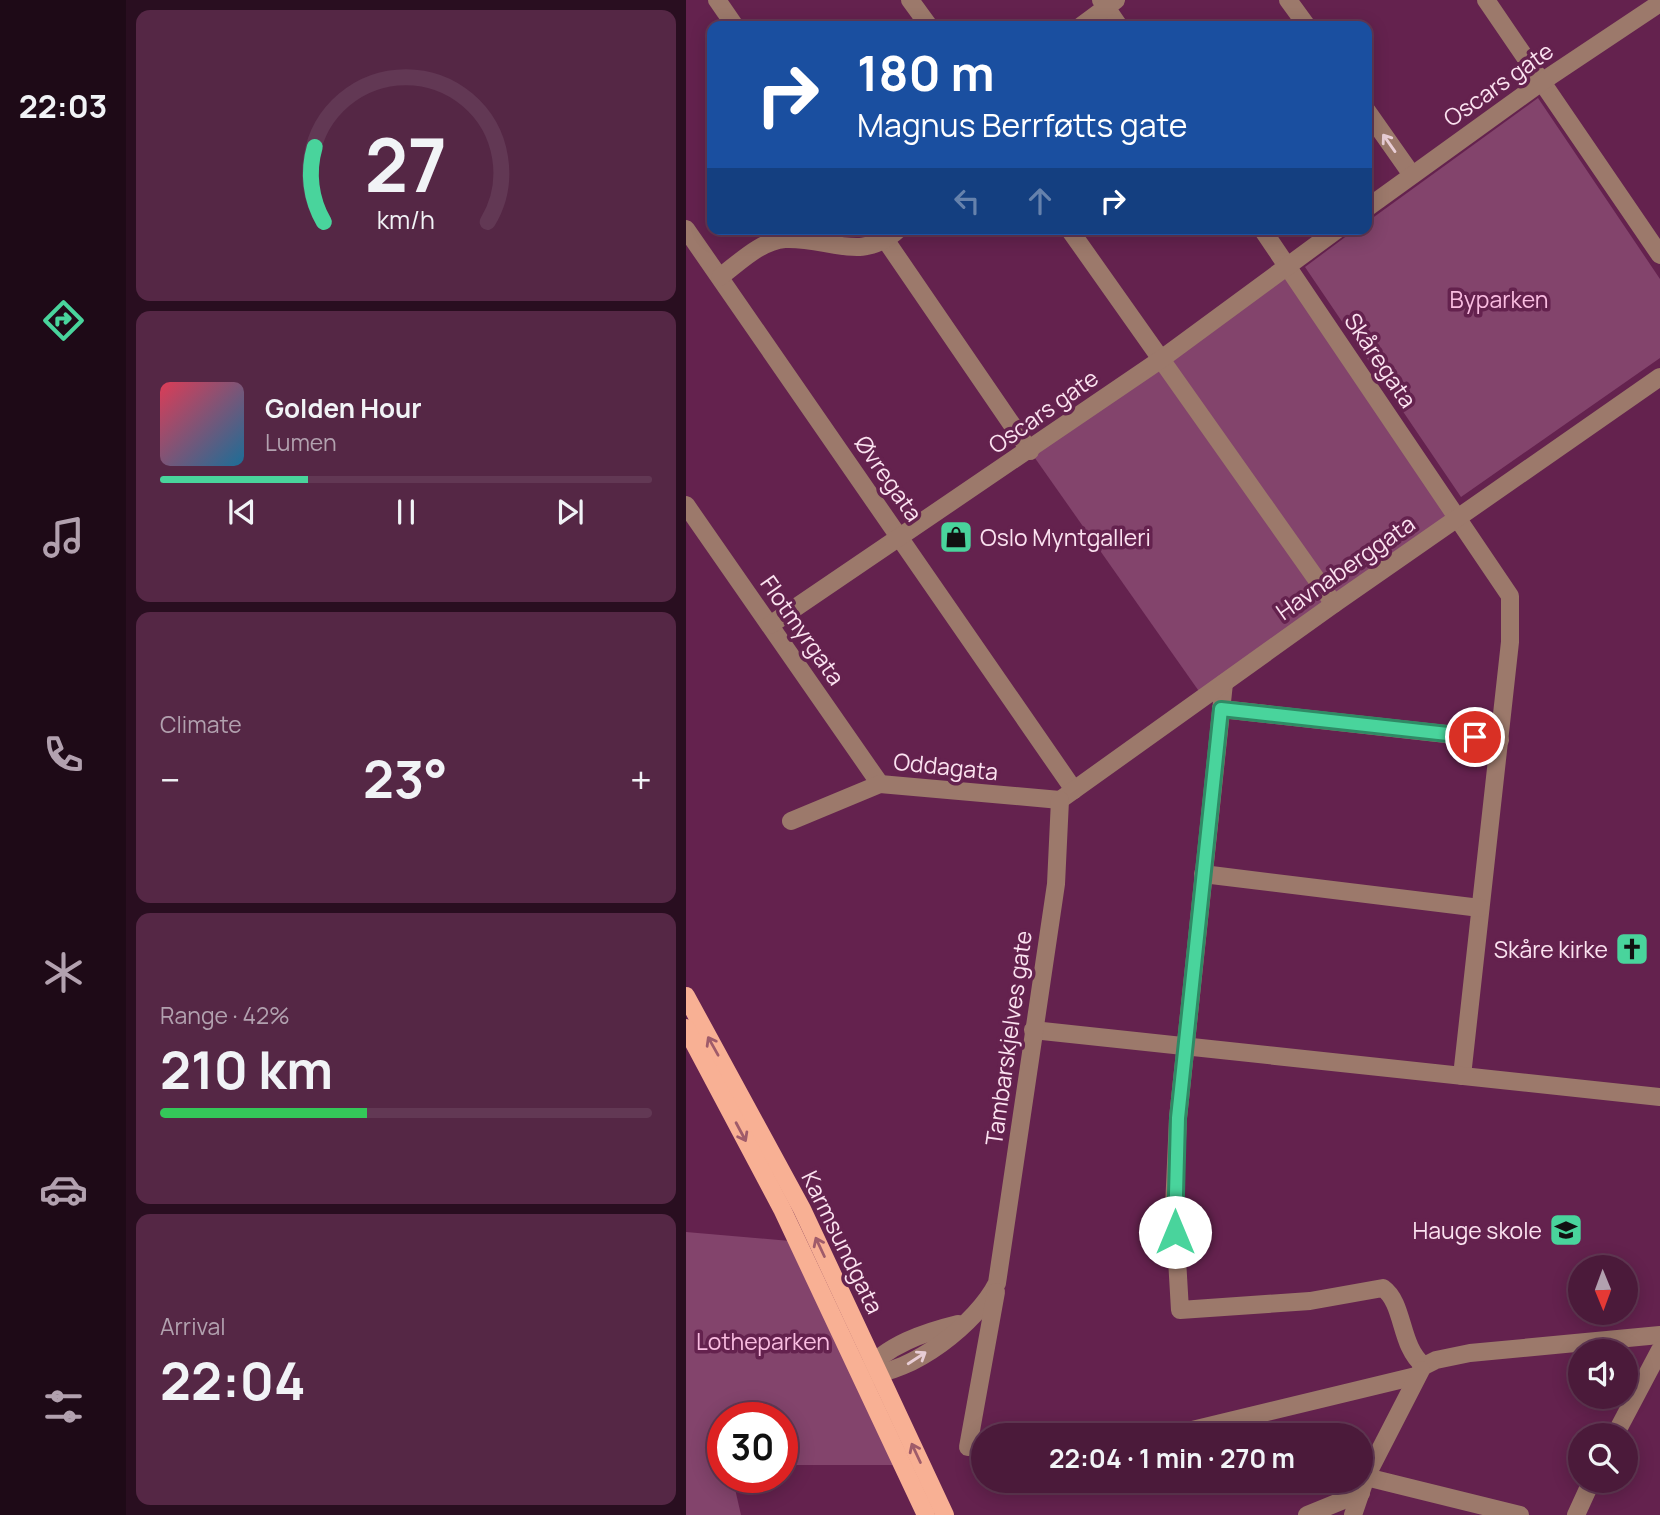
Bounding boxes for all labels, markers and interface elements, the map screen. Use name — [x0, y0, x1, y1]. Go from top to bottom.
street label: Oscars gate — [1437, 34, 1559, 134]
text: 180 m — [857, 39, 995, 106]
icon: right — [742, 49, 833, 140]
text: 22:03 — [19, 84, 107, 128]
text: Magnus Berrføtts gate — [857, 103, 1187, 147]
text: 27 — [365, 114, 447, 214]
one-way arrow — [1382, 134, 1396, 153]
icon: left — [948, 182, 986, 220]
icon: ahead — [1021, 182, 1059, 220]
icon: right — [1094, 182, 1132, 220]
text: km/h — [377, 201, 435, 236]
park label: Byparken — [1450, 283, 1548, 315]
icon: directions — [39, 296, 88, 345]
street label: Skåregata — [1337, 306, 1425, 414]
street label: Oscars gate — [982, 361, 1104, 461]
text: Golden Hour — [265, 390, 422, 426]
text: Lumen — [265, 426, 337, 458]
street label: Øvregata — [848, 429, 930, 527]
icon: previous — [223, 493, 261, 531]
icon: pause — [387, 493, 425, 531]
icon: next — [551, 493, 589, 531]
street label: Havnaberggata — [1269, 507, 1421, 627]
icon: music — [39, 513, 88, 562]
shop icon: Oslo Myntgalleri — [937, 518, 975, 556]
place label: Oslo Myntgalleri — [980, 521, 1151, 553]
street label: Flotmyrgata — [753, 569, 853, 691]
pin — [1445, 707, 1505, 767]
text: Climate — [160, 708, 242, 740]
icon: arrive — [1456, 718, 1494, 756]
icon: phone — [39, 730, 88, 779]
text: 23° — [363, 743, 448, 814]
street label: Oddagata — [892, 745, 1000, 787]
text: − — [160, 753, 181, 805]
text: + — [630, 753, 652, 805]
street label: Tambarskjelves gate — [977, 929, 1039, 1147]
church icon: Skåre kirke — [1613, 930, 1651, 968]
place label: Skåre kirke — [1494, 933, 1608, 965]
icon: climate — [39, 948, 88, 997]
text: Range · 42% — [160, 999, 290, 1031]
text: 210 km — [160, 1034, 333, 1105]
one-way arrow — [706, 1037, 720, 1057]
one-way arrow — [735, 1121, 748, 1142]
icon: car — [39, 1165, 88, 1214]
street label: Karmsundgata — [795, 1165, 891, 1319]
position arrow — [1138, 1195, 1212, 1269]
school or university icon: Hauge skole — [1547, 1211, 1585, 1249]
place label: Hauge skole — [1412, 1214, 1542, 1246]
one-way arrow — [812, 1237, 826, 1258]
north arrow — [1568, 1255, 1638, 1325]
map controls — [1568, 1255, 1638, 1493]
text: Arrival — [160, 1310, 226, 1342]
park label: Lotheparken — [696, 1325, 830, 1357]
button: sound — [1568, 1339, 1638, 1409]
text: 22:04 — [160, 1345, 306, 1416]
one-way arrow — [907, 1350, 927, 1364]
icon: filters — [39, 1382, 88, 1431]
speed limit sign: 30 — [707, 1402, 798, 1493]
button: search — [1568, 1423, 1638, 1493]
text: 22:04 · 1 min · 270 m — [1049, 1440, 1295, 1476]
one-way arrow — [909, 1443, 922, 1464]

